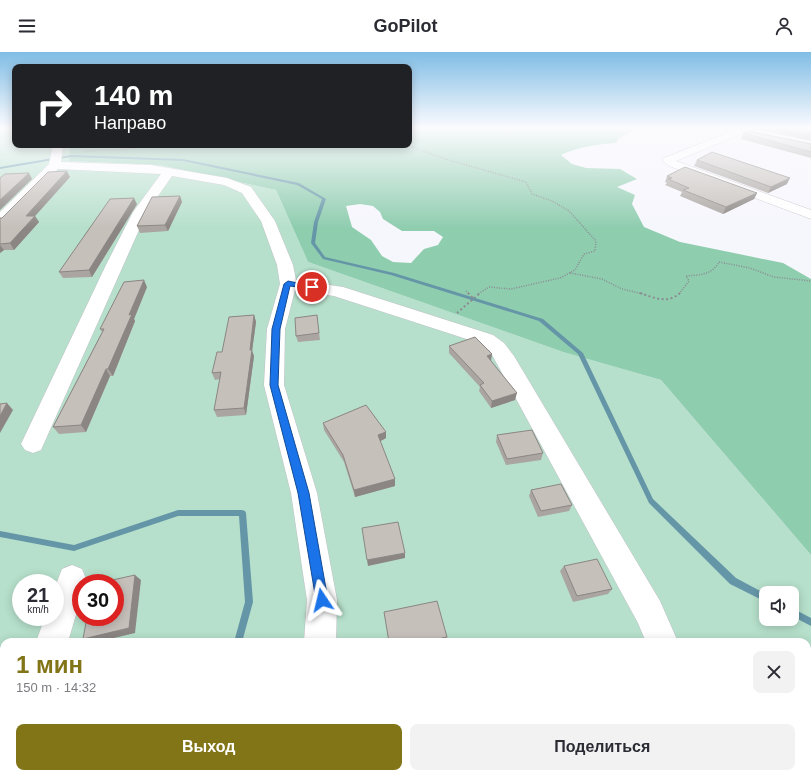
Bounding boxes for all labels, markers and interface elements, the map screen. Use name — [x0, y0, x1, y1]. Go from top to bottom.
icon: menu — [16, 15, 38, 37]
icon: person — [773, 15, 795, 37]
text: GoPilot — [374, 16, 438, 36]
icon: right — [28, 80, 80, 132]
text: 140 m — [94, 80, 173, 111]
text: Направо — [94, 113, 166, 133]
pin — [295, 270, 329, 304]
icon: arrive — [301, 276, 323, 298]
speed limit sign: 30 — [72, 574, 124, 626]
position arrow — [301, 579, 343, 621]
text: 21 — [27, 584, 49, 606]
map controls — [759, 586, 799, 626]
button: sound — [759, 586, 799, 626]
text: km/h — [27, 604, 49, 615]
text: 1 мин — [16, 651, 83, 678]
button: close — [753, 651, 795, 693]
text: 150 m · 14:32 — [16, 680, 96, 695]
button: Выход — [16, 724, 402, 770]
button: Поделиться — [410, 724, 795, 770]

